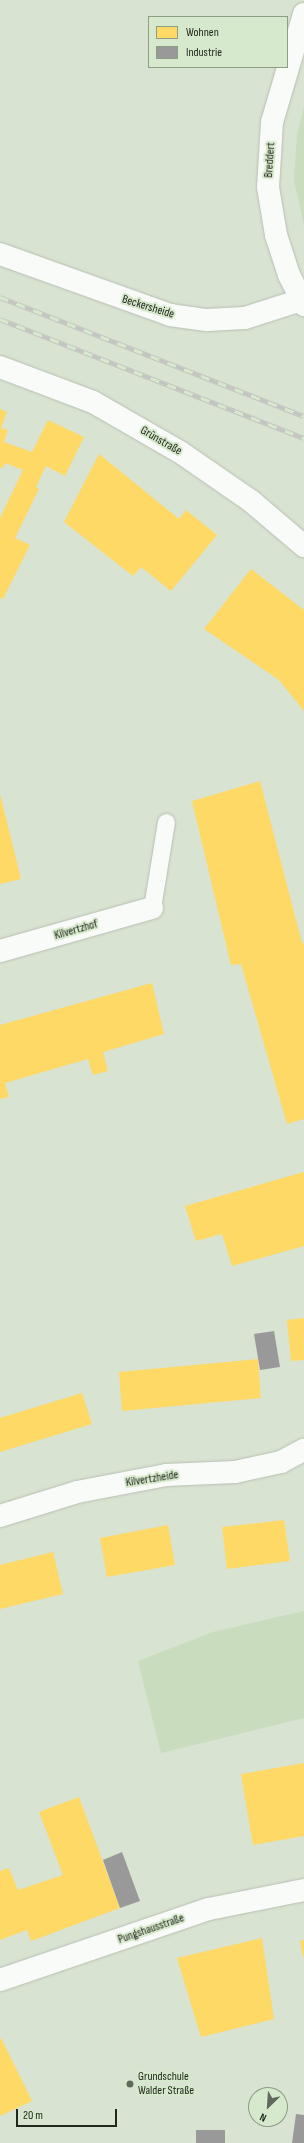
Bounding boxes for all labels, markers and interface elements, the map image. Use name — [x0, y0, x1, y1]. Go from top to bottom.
legend — [148, 16, 288, 68]
text: Wohnen — [186, 25, 219, 40]
text: Industrie — [186, 45, 222, 60]
street label: Breddert — [262, 142, 278, 178]
street label: Beckersheide — [120, 292, 176, 322]
street label: Grünstraße — [138, 423, 184, 459]
street label: Kilvertzhof — [53, 917, 99, 943]
street label: Kilvertzheide — [125, 1468, 179, 1490]
street label: Pungshausstraße — [116, 1911, 186, 1947]
place label: Grundschule Walder Straße — [138, 2070, 194, 2098]
marker: Grundschule Walder Straße — [125, 2079, 135, 2089]
north arrow — [248, 2087, 288, 2127]
scale bar — [18, 2101, 119, 2127]
text: 20 m — [23, 2108, 43, 2123]
text: N — [258, 2110, 269, 2125]

